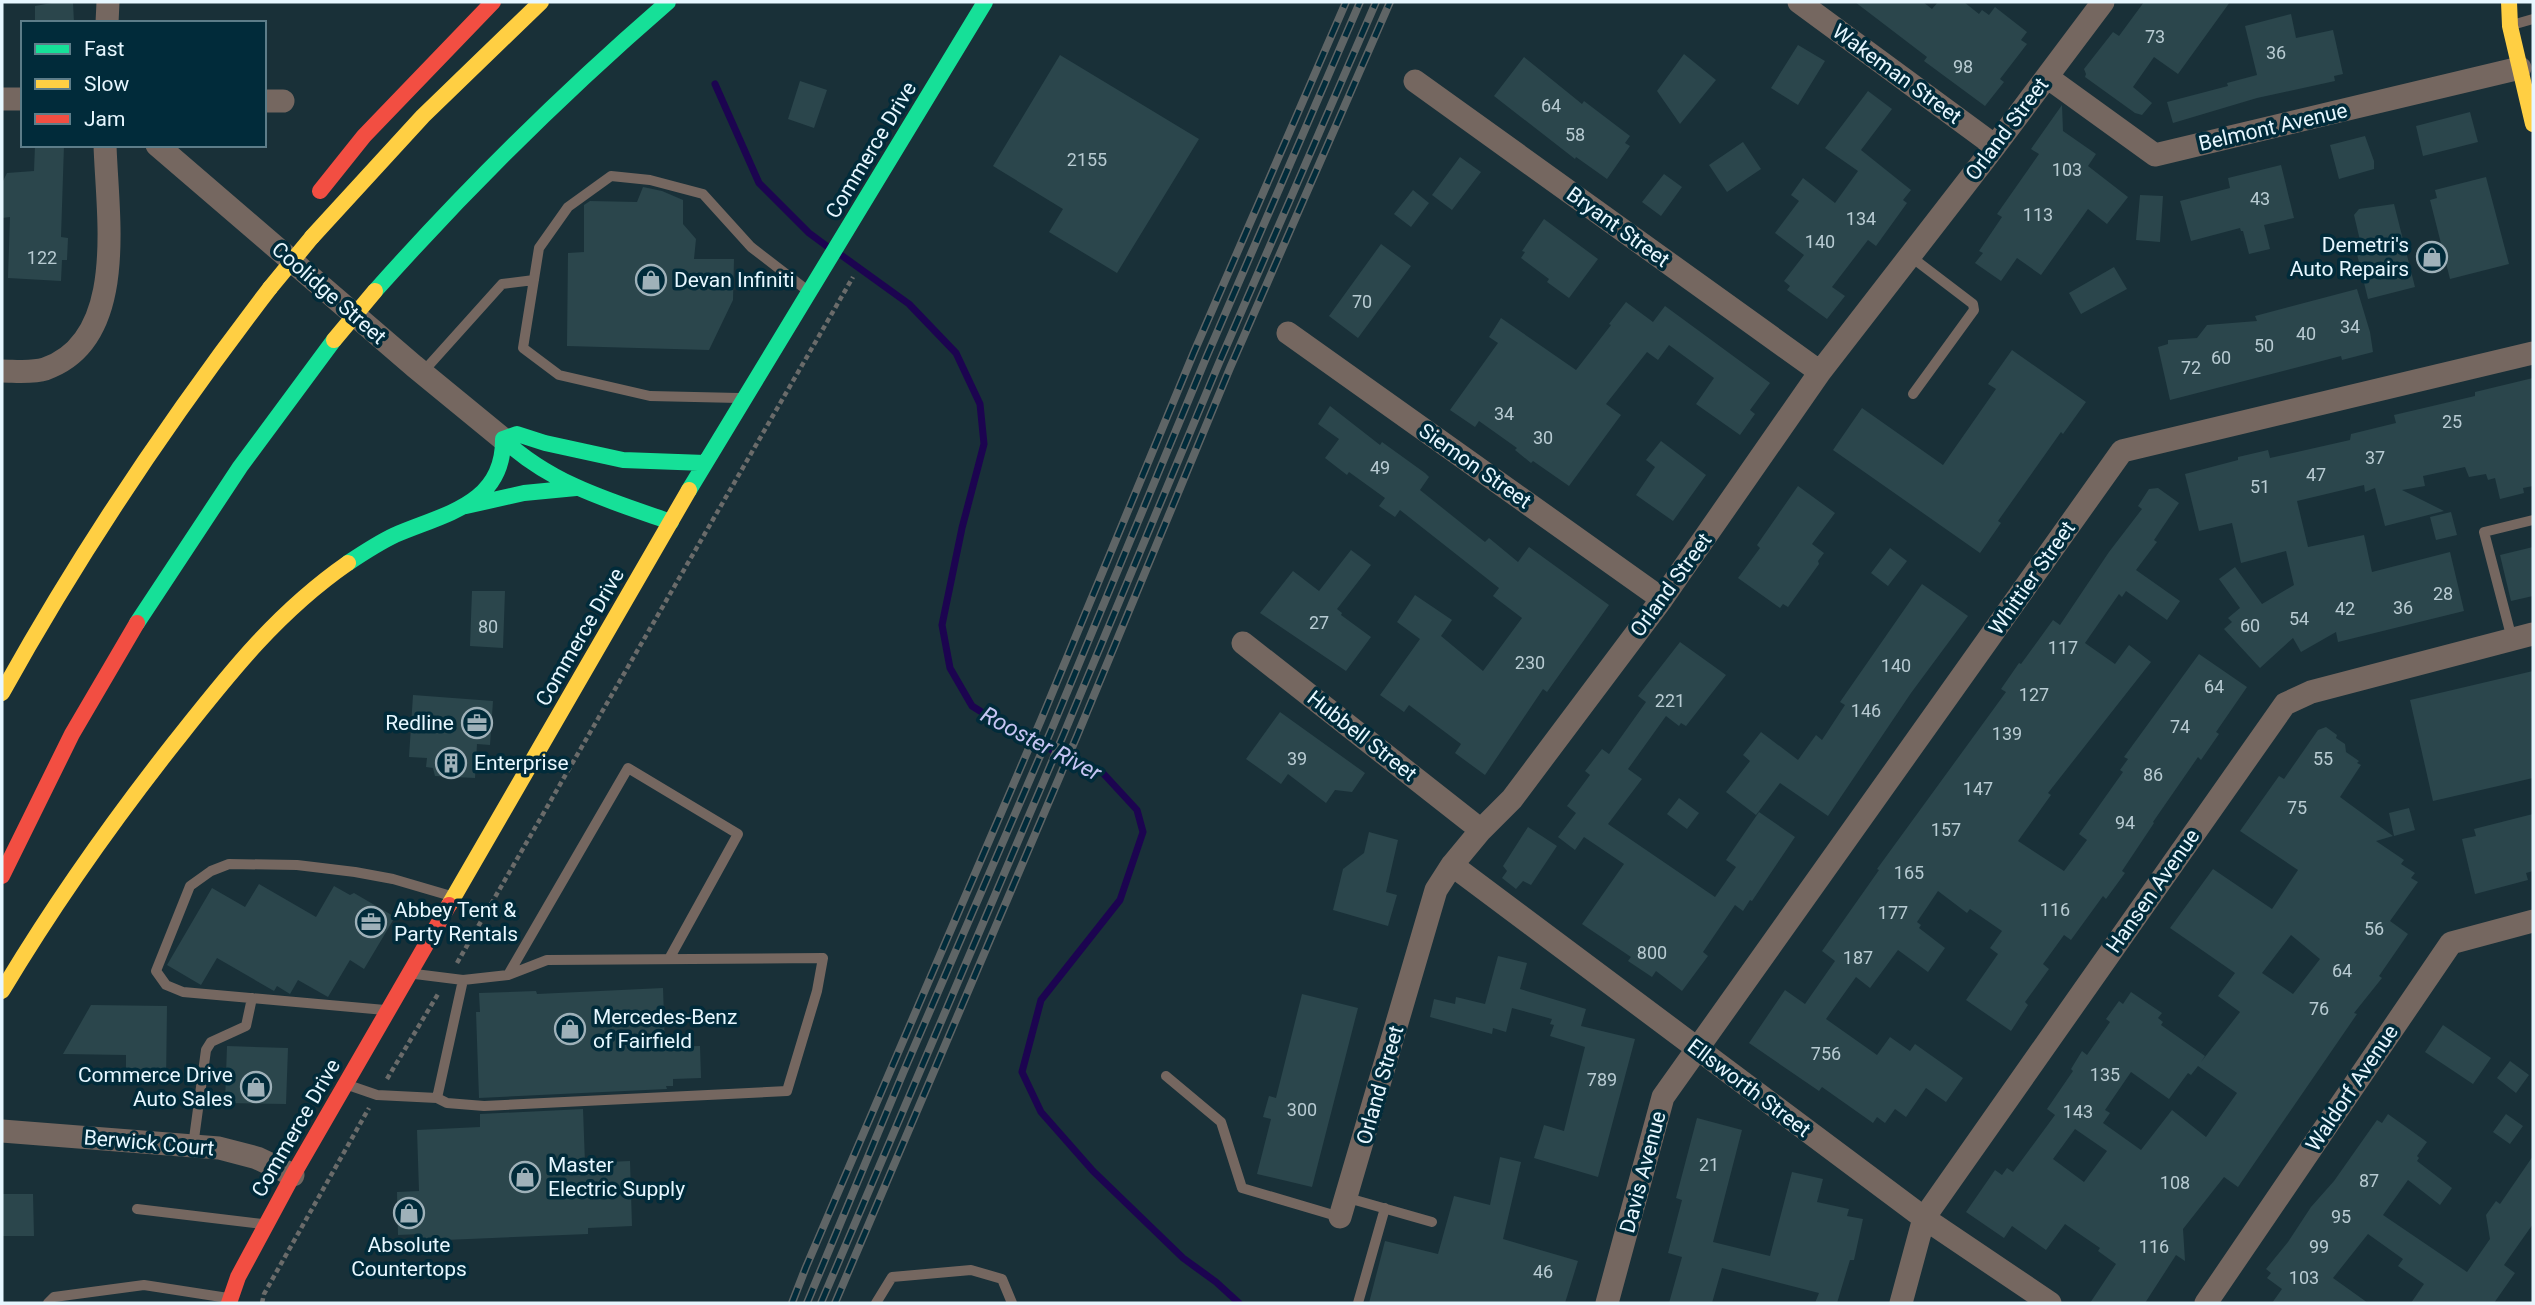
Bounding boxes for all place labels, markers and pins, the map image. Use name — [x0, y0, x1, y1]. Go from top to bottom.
place label: Demetri's Auto Repairs — [2290, 233, 2409, 281]
shop icon: Demetri's Auto Repairs — [2415, 240, 2449, 274]
shop icon: Devan Infiniti — [634, 263, 668, 297]
place label: Devan Infiniti — [674, 268, 795, 292]
office icon: Redline — [460, 706, 494, 740]
place label: Redline — [385, 711, 454, 735]
building icon: Enterprise — [434, 746, 468, 780]
place label: Enterprise — [474, 751, 569, 775]
place label: Abbey Tent & Party Rentals — [394, 898, 518, 946]
office icon: Abbey Tent & Party Rentals — [354, 905, 388, 939]
place label: Mercedes-Benz of Fairfield — [593, 1005, 737, 1053]
shop icon: Mercedes-Benz of Fairfield — [553, 1012, 587, 1046]
place label: Commerce Drive Auto Sales — [78, 1063, 233, 1111]
shop icon: Commerce Drive Auto Sales — [239, 1070, 273, 1104]
place label: Master Electric Supply — [548, 1153, 685, 1201]
shop icon: Master Electric Supply — [508, 1160, 542, 1194]
shop icon: Absolute Countertops — [392, 1196, 426, 1230]
place label: Absolute Countertops — [351, 1233, 467, 1281]

